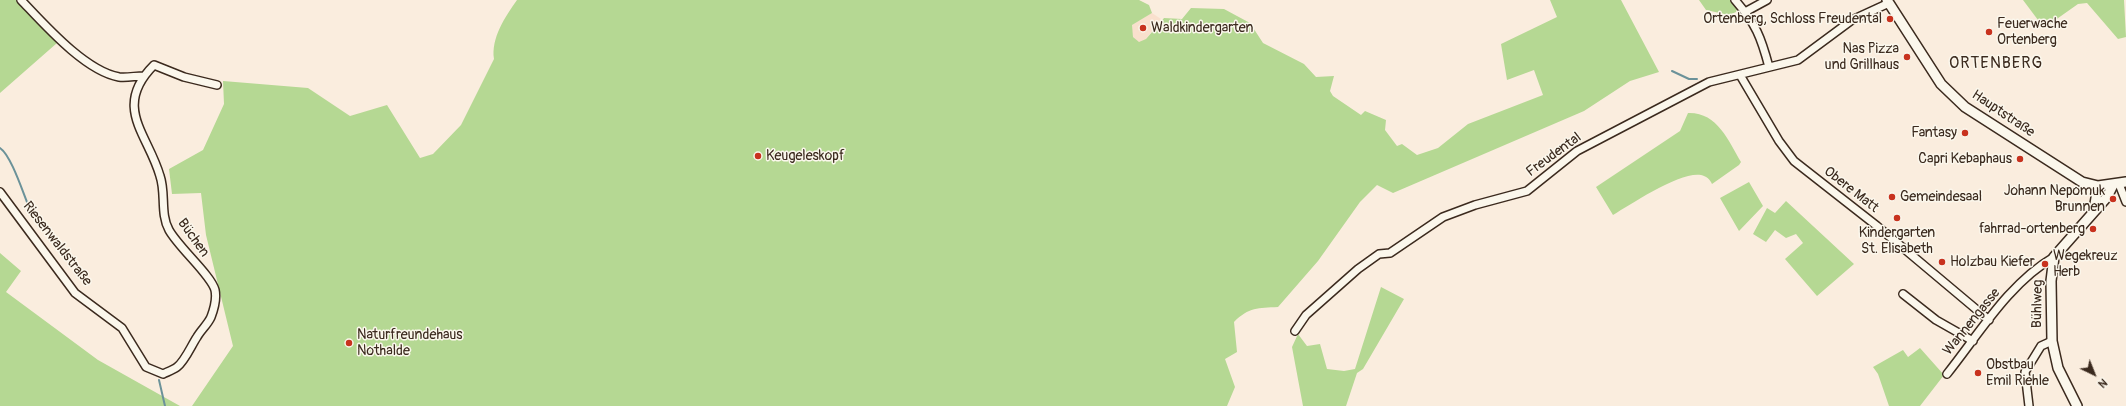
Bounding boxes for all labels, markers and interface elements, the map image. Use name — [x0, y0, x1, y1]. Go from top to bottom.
place label: Ortenberg, Schloss Freudental — [1703, 11, 1882, 27]
marker: Ortenberg, Schloss Freudental — [1885, 14, 1895, 24]
place label: Feuerwache Ortenberg — [1997, 16, 2067, 48]
place label: Waldkindergarten — [1151, 20, 1253, 36]
marker: Waldkindergarten — [1138, 23, 1148, 33]
marker: Feuerwache Ortenberg — [1984, 27, 1994, 37]
place label: Nas Pizza und Grillhaus — [1825, 41, 1899, 74]
marker: Nas Pizza und Grillhaus — [1902, 52, 1912, 62]
district label: ORTENBERG — [1949, 54, 2043, 74]
street label: Hauptstraße — [1968, 87, 2038, 141]
place label: Fantasy — [1911, 125, 1957, 141]
marker: Fantasy — [1960, 128, 1970, 138]
street label: Freudental — [1523, 129, 1585, 181]
place label: Keugeleskopf — [766, 148, 845, 164]
marker: Keugeleskopf — [753, 151, 763, 161]
place label: Capri Kebaphaus — [1918, 151, 2012, 167]
marker: Capri Kebaphaus — [2015, 154, 2025, 164]
street label: Obere Matt — [1820, 163, 1882, 217]
place label: Johann Nepomuk Brunnen — [2004, 183, 2105, 216]
place label: Gemeindesaal — [1900, 189, 1982, 205]
marker: Gemeindesaal — [1887, 192, 1897, 202]
marker: Johann Nepomuk Brunnen — [2108, 194, 2118, 204]
street label: Riesenwaldstraße — [19, 198, 95, 290]
marker: Kindergarten St. Elisabeth — [1892, 213, 1902, 223]
street label: Büchen — [173, 216, 213, 260]
place label: fahrrad-ortenberg — [1979, 221, 2085, 237]
marker: fahrrad-ortenberg — [2088, 224, 2098, 234]
place label: Kindergarten St. Elisabeth — [1859, 225, 1935, 258]
place label: Wegekreuz Herb — [2053, 248, 2118, 280]
place label: Holzbau Kiefer — [1950, 254, 2035, 270]
marker: Holzbau Kiefer — [1937, 257, 1947, 267]
marker: Wegekreuz Herb — [2040, 259, 2050, 269]
street label: Bühlweg — [2029, 280, 2047, 328]
street label: Wannengasse — [1940, 285, 2004, 359]
place label: Naturfreundehaus Nothalde — [357, 327, 463, 360]
marker: Naturfreundehaus Nothalde — [344, 338, 354, 348]
north arrow — [2074, 354, 2114, 394]
place label: Obstbau Emil Riehle — [1986, 357, 2049, 390]
marker: Obstbau Emil Riehle — [1973, 368, 1983, 378]
text: N — [2095, 376, 2110, 390]

